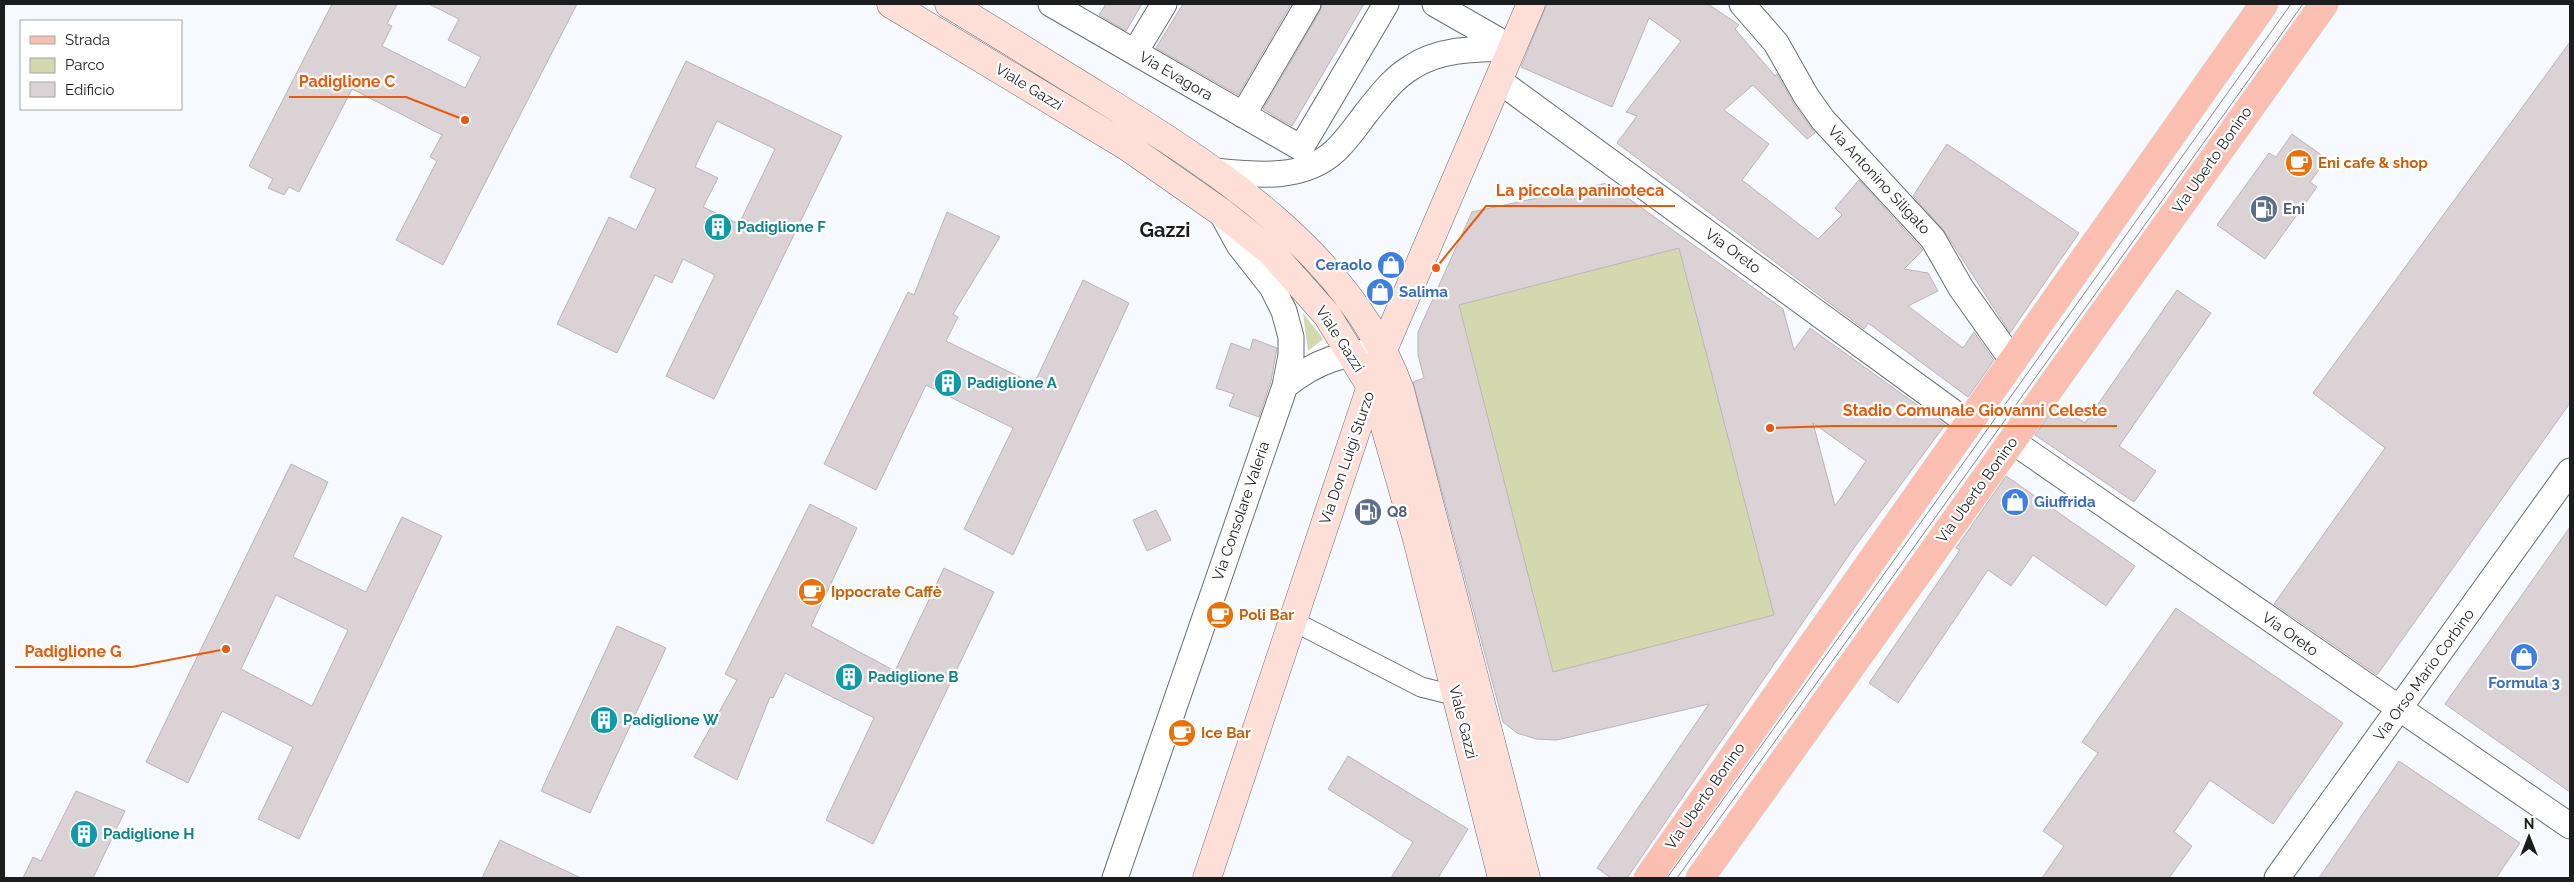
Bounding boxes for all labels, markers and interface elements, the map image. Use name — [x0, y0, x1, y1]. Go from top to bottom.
legend — [20, 20, 182, 110]
text: Strada — [65, 31, 110, 49]
street label: Via Evagora — [1136, 48, 1216, 104]
text: Parco — [65, 56, 105, 74]
street label: Viale Gazzi — [992, 60, 1066, 114]
callout: Padiglione C — [289, 66, 406, 97]
text: Padiglione C — [299, 72, 395, 91]
text: Edificio — [65, 81, 115, 99]
street label: Via Uberto Bonino — [2168, 103, 2256, 217]
street label: Via Antonino Siligato — [1824, 122, 1934, 238]
cafe icon: Eni cafe & shop — [2284, 148, 2314, 178]
place label: Eni cafe & shop — [2318, 154, 2428, 172]
callout: La piccola paninoteca — [1486, 175, 1675, 206]
text: La piccola paninoteca — [1496, 181, 1664, 200]
fuel station icon: Eni — [2249, 194, 2279, 224]
place label: Eni — [2283, 200, 2305, 218]
building icon: Padiglione F — [703, 212, 733, 242]
place label: Padiglione F — [737, 218, 826, 236]
district label: Gazzi — [1140, 218, 1190, 242]
street label: Via Oreto — [1702, 225, 1764, 277]
shop icon: Ceraolo — [1376, 250, 1406, 280]
place label: Ceraolo — [1315, 256, 1372, 274]
shop icon: Salima — [1365, 277, 1395, 307]
place label: Salima — [1399, 283, 1448, 301]
street label: Viale Gazzi — [1312, 303, 1368, 375]
building icon: Padiglione A — [933, 368, 963, 398]
place label: Padiglione A — [967, 374, 1058, 392]
street label: Via Don Luigi Sturzo — [1316, 389, 1378, 527]
callout: Stadio Comunale Giovanni Celeste — [1833, 395, 2117, 426]
text: Stadio Comunale Giovanni Celeste — [1843, 401, 2108, 420]
street label: Via Uberto Bonino — [1933, 434, 2021, 546]
street label: Via Consolare Valeria — [1209, 439, 1273, 583]
shop icon: Giuffrida — [2000, 487, 2030, 517]
place label: Giuffrida — [2034, 493, 2096, 511]
fuel station icon: Q8 — [1353, 497, 1383, 527]
place label: Q8 — [1387, 503, 1407, 521]
cafe icon: Ippocrate Caffè — [797, 577, 827, 607]
place label: Ippocrate Caffè — [831, 583, 942, 601]
cafe icon: Poli Bar — [1205, 600, 1235, 630]
street label: Via Orso Mario Corbino — [2370, 605, 2478, 745]
place label: Poli Bar — [1239, 606, 1294, 624]
street label: Via Oreto — [2259, 608, 2322, 660]
callout: Padiglione G — [15, 636, 132, 667]
text: Padiglione G — [24, 642, 122, 661]
shop icon: Formula 3 — [2509, 642, 2539, 672]
building icon: Padiglione B — [834, 662, 864, 692]
place label: Padiglione B — [868, 668, 958, 686]
place label: Formula 3 — [2488, 674, 2560, 692]
street label: Viale Gazzi — [1445, 683, 1481, 761]
building icon: Padiglione W — [589, 705, 619, 735]
place label: Padiglione W — [623, 711, 719, 729]
cafe icon: Ice Bar — [1167, 718, 1197, 748]
place label: Ice Bar — [1201, 724, 1251, 742]
street label: Via Uberto Bonino — [1661, 739, 1749, 853]
north arrow — [2504, 812, 2554, 862]
text: N — [2524, 816, 2534, 832]
building icon: Padiglione H — [69, 819, 99, 849]
place label: Padiglione H — [103, 825, 194, 843]

